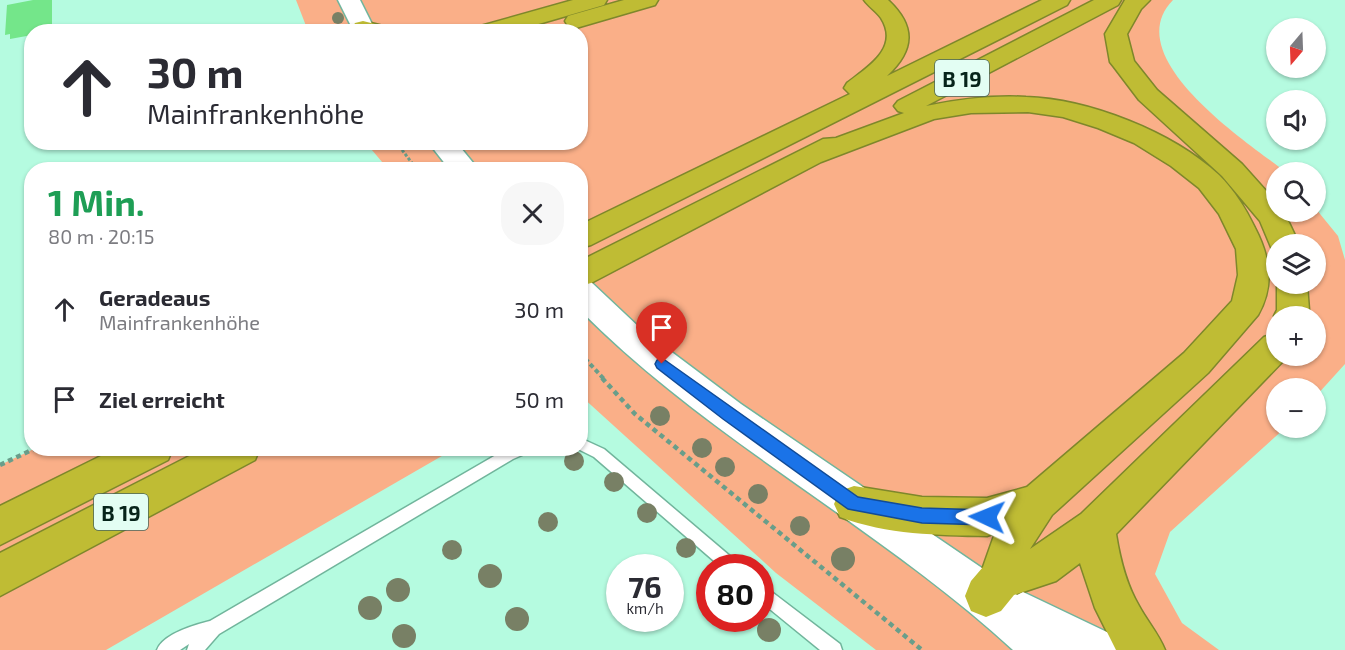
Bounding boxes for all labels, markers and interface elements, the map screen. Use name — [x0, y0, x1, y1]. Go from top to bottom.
north arrow — [1266, 18, 1326, 78]
map controls — [1266, 18, 1326, 438]
text: 30 m — [147, 46, 243, 96]
icon: ahead — [48, 48, 126, 126]
road number: B 19 — [935, 60, 989, 96]
button: sound — [1266, 90, 1326, 150]
text: Mainfrankenhöhe — [147, 97, 364, 129]
button: search — [1266, 162, 1326, 222]
text: 1 Min. — [48, 180, 145, 223]
button: close — [501, 182, 564, 245]
text: 80 m · 20:15 — [48, 224, 155, 248]
button: layers — [1266, 234, 1326, 294]
text: Geradeaus — [99, 284, 210, 310]
icon: ahead — [48, 293, 81, 326]
text: 30 m — [514, 296, 564, 322]
pin — [636, 302, 687, 364]
button: + — [1266, 306, 1326, 366]
text: Mainfrankenhöhe — [99, 310, 260, 334]
icon: arrive — [645, 311, 678, 344]
button: − — [1266, 378, 1326, 438]
icon: arrive — [48, 383, 81, 416]
text: Ziel erreicht — [99, 386, 225, 412]
text: 50 m — [515, 386, 564, 412]
position arrow — [955, 485, 1019, 549]
road number: B 19 — [94, 494, 148, 530]
speed limit sign: 80 — [696, 554, 774, 632]
text: 76 — [628, 568, 662, 604]
text: km/h — [626, 599, 664, 617]

